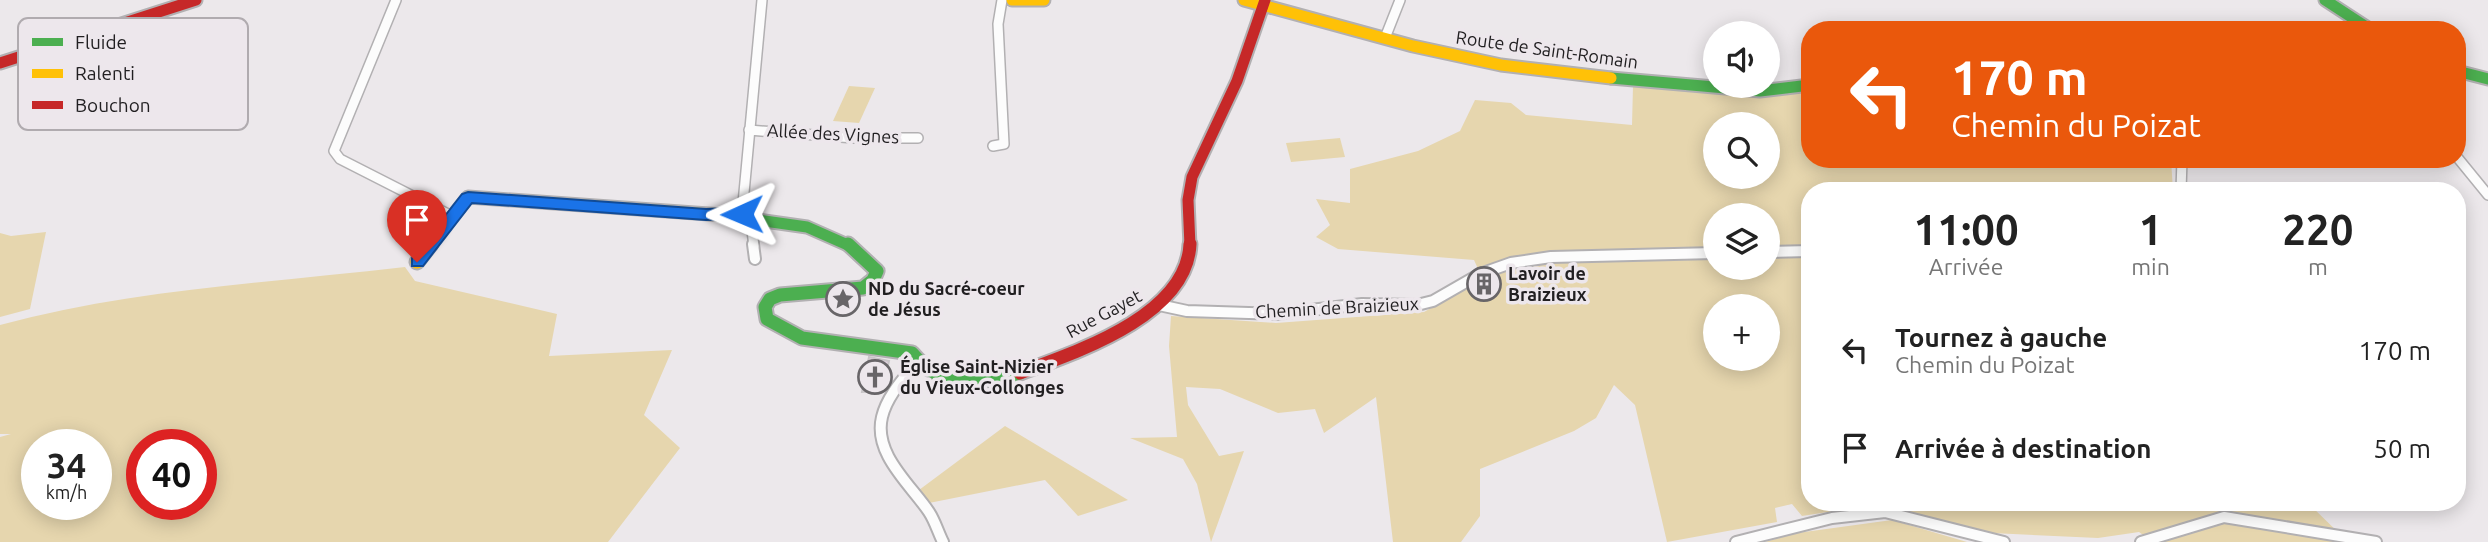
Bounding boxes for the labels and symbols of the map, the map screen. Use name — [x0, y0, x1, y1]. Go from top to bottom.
legend — [18, 18, 248, 130]
street label: Route de Saint-Romain — [1455, 26, 1640, 72]
text: Fluide — [75, 31, 127, 53]
text: Ralenti — [75, 62, 135, 84]
text: Bouchon — [75, 94, 151, 116]
street label: Allée des Vignes — [766, 120, 900, 146]
position arrow — [705, 177, 779, 251]
pin — [387, 190, 447, 262]
place label: Lavoir de Braizieux — [1508, 263, 1587, 304]
building icon: Lavoir de Braizieux — [1465, 265, 1503, 303]
place label: ND du Sacré-coeur de Jésus — [868, 278, 1025, 319]
place icon: ND du Sacré-coeur de Jésus — [824, 280, 862, 318]
street label: Rue Gayet — [1062, 285, 1145, 341]
street label: Chemin de Braizieux — [1255, 293, 1419, 321]
place label: Église Saint-Nizier du Vieux-Collonges — [900, 355, 1064, 397]
church icon: Église Saint-Nizier du Vieux-Collonges — [856, 358, 894, 396]
speed limit sign: 40 — [126, 429, 217, 520]

